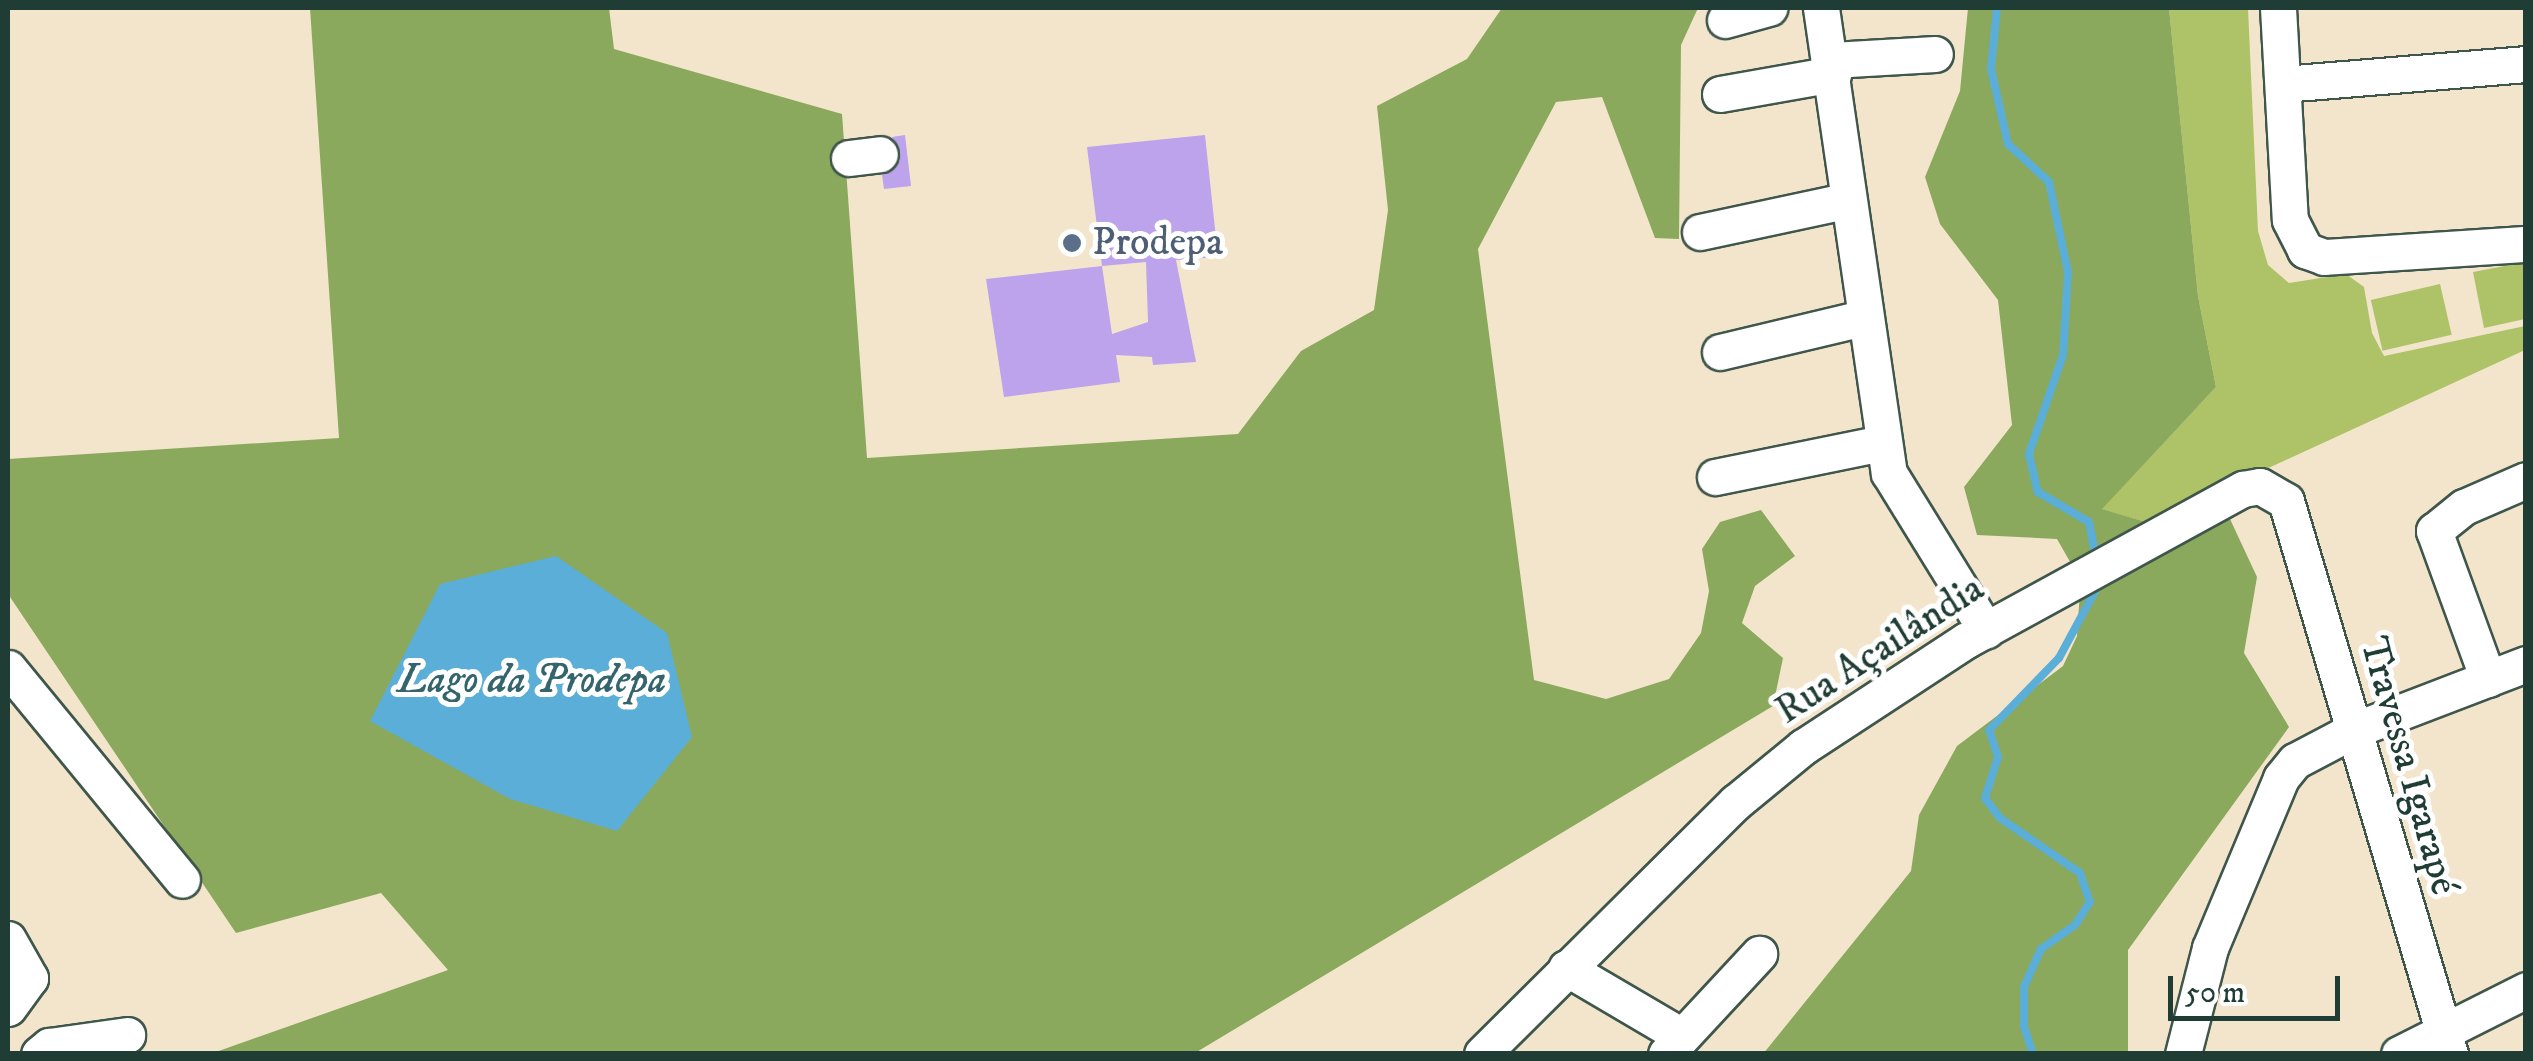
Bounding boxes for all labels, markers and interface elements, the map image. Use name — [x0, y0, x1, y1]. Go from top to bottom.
place label: Prodepa — [1092, 219, 1223, 267]
marker: Prodepa — [1061, 232, 1083, 254]
street label: Rua Açailândia — [1767, 565, 1993, 735]
street label: Travessa Igarapé — [2348, 632, 2468, 900]
water label: Lago da Prodepa — [397, 655, 667, 705]
scale bar — [2173, 956, 2346, 1018]
text: 50 m — [2185, 975, 2245, 1012]

